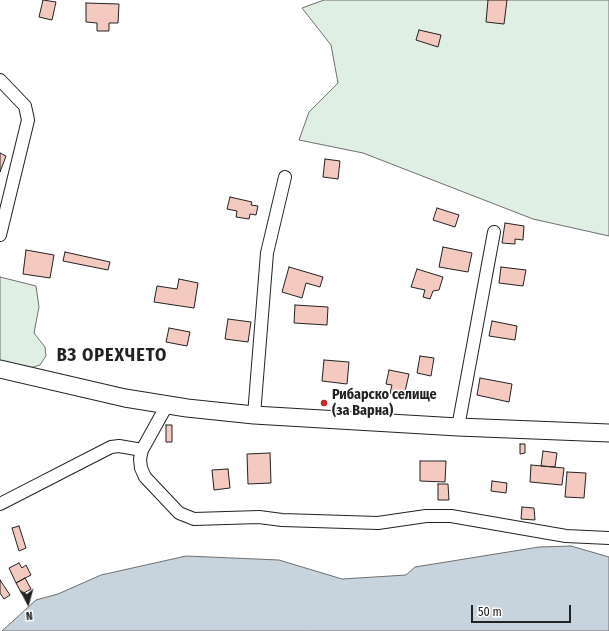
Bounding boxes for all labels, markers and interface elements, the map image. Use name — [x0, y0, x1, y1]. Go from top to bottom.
district label: ВЗ ОРЕХЧЕТО — [57, 345, 167, 367]
place label: Рибарско селище (за Варна) — [332, 387, 437, 420]
marker: Рибарско селище (за Варна) — [319, 398, 329, 408]
north arrow — [8, 583, 48, 623]
scale bar — [473, 597, 573, 623]
text: 50 m — [478, 605, 502, 619]
text: N — [25, 609, 33, 622]

